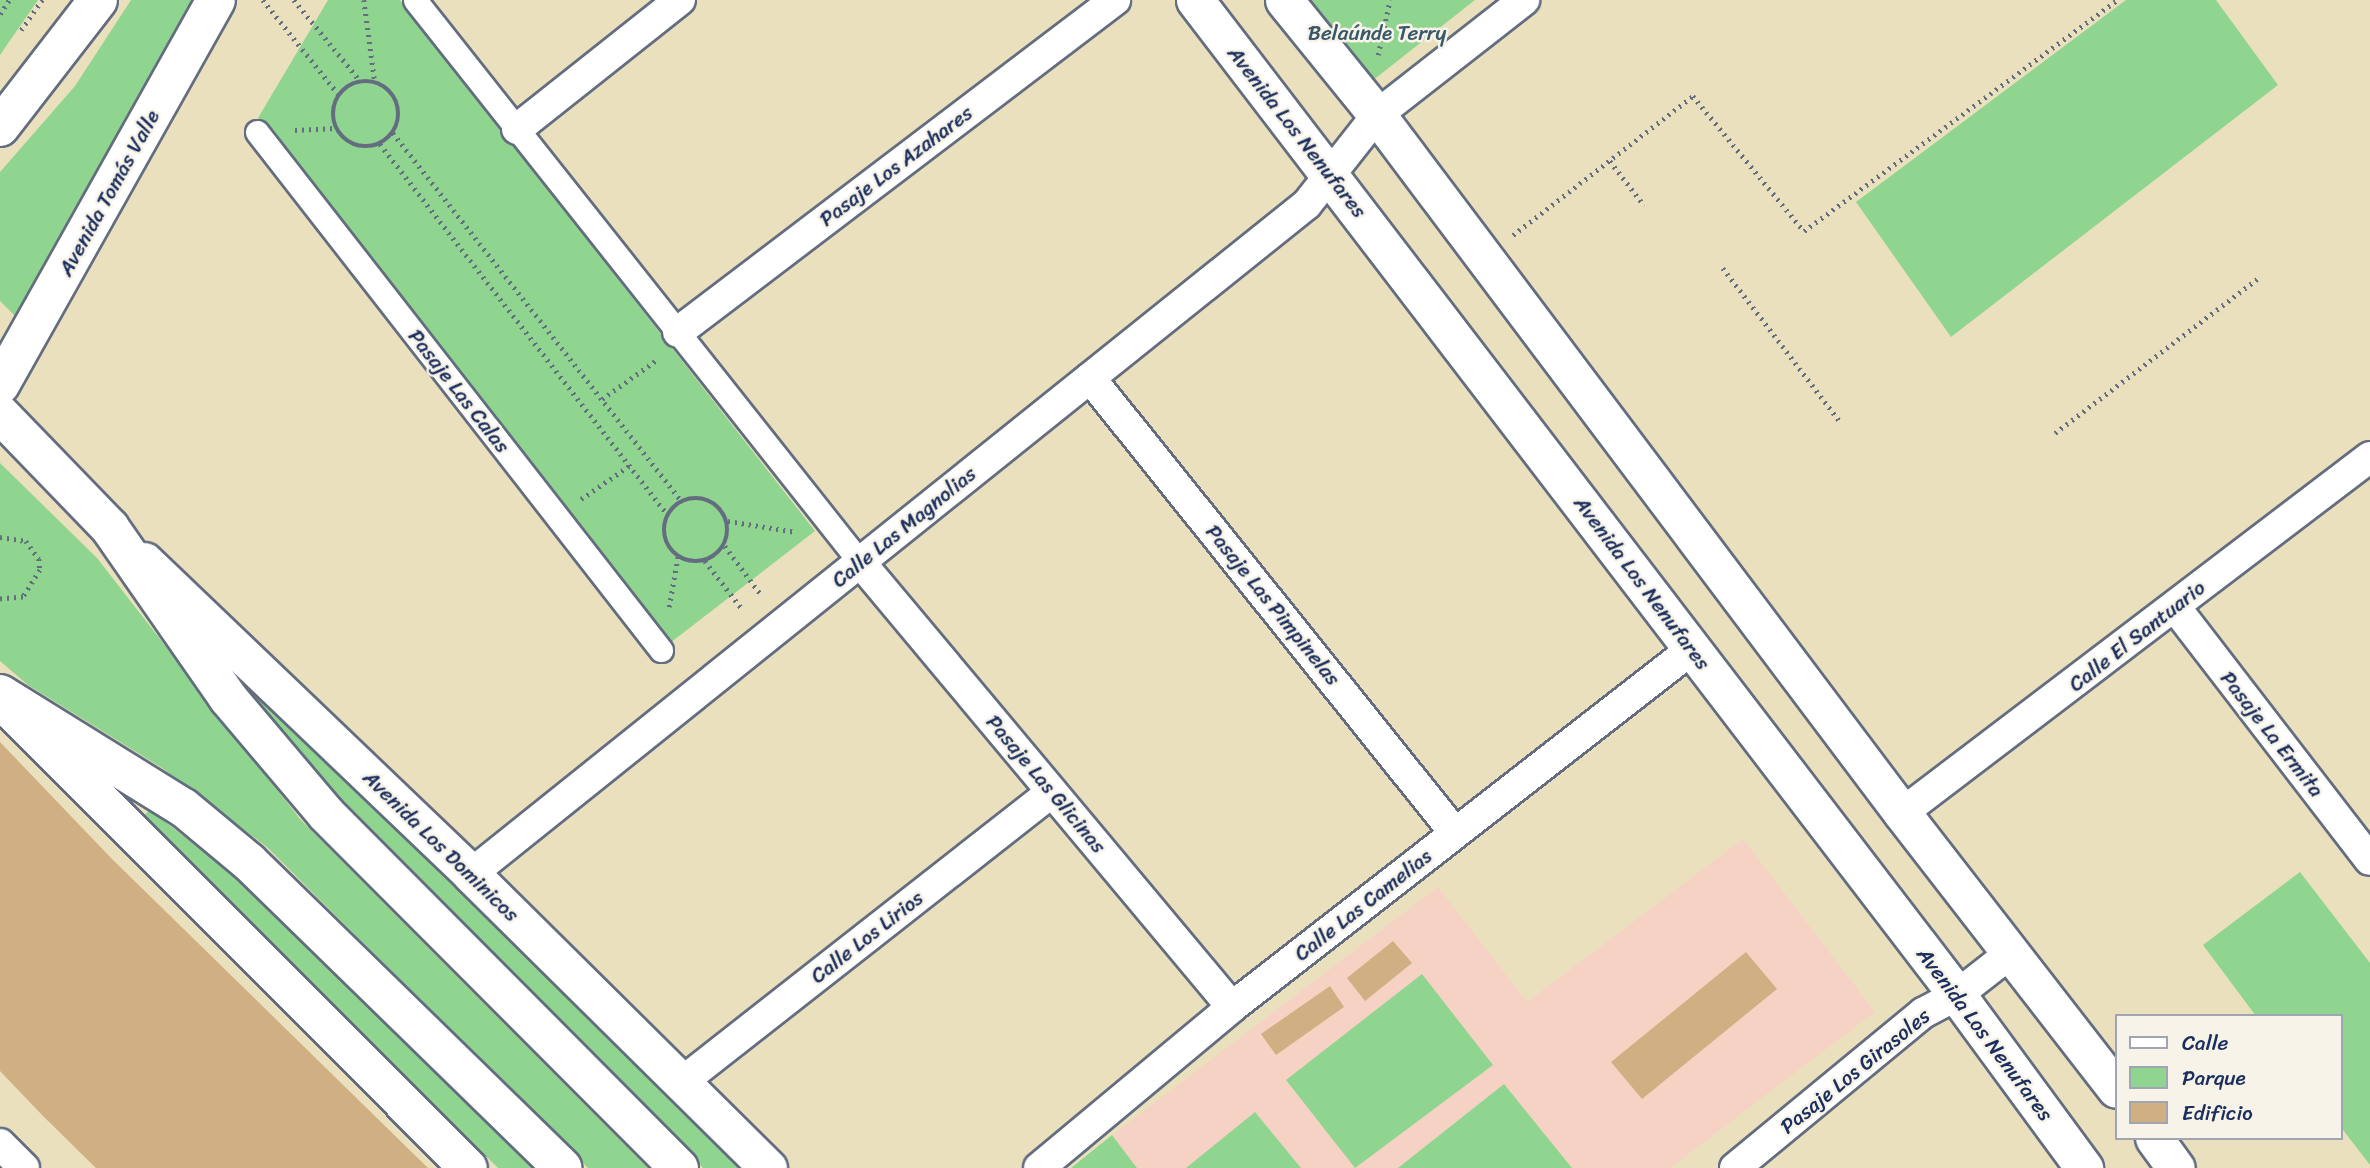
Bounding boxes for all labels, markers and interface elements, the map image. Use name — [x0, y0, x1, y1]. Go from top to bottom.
park label: Belaúnde Terry — [1308, 20, 1446, 46]
street label: Avenida Los Nenufares — [1222, 41, 1372, 223]
street label: Pasaje Los Azahares — [814, 100, 978, 232]
street label: Avenida Tomás Valle — [53, 106, 165, 280]
street label: Pasaje Las Calas — [403, 324, 515, 458]
street label: Calle Las Magnolias — [826, 461, 982, 593]
street label: Avenida Los Nenufares — [1569, 491, 1715, 675]
street label: Pasaje Las Pimpinelas — [1200, 519, 1346, 691]
street label: Calle El Santuario — [2064, 575, 2210, 697]
street label: Pasaje La Ermita — [2215, 666, 2329, 802]
street label: Pasaje Las Glicinas — [980, 709, 1112, 859]
street label: Avenida Los Dominicos — [358, 765, 524, 927]
street label: Calle Las Camelias — [1289, 843, 1437, 967]
street label: Calle Los Lirios — [805, 885, 929, 989]
street label: Avenida Los Nenufares — [1912, 942, 2058, 1126]
street label: Pasaje Los Girasoles — [1775, 1003, 1935, 1139]
legend — [2114, 1014, 2342, 1140]
text: Calle — [2182, 1024, 2228, 1062]
text: Parque — [2182, 1059, 2246, 1097]
text: Edificio — [2182, 1094, 2253, 1132]

